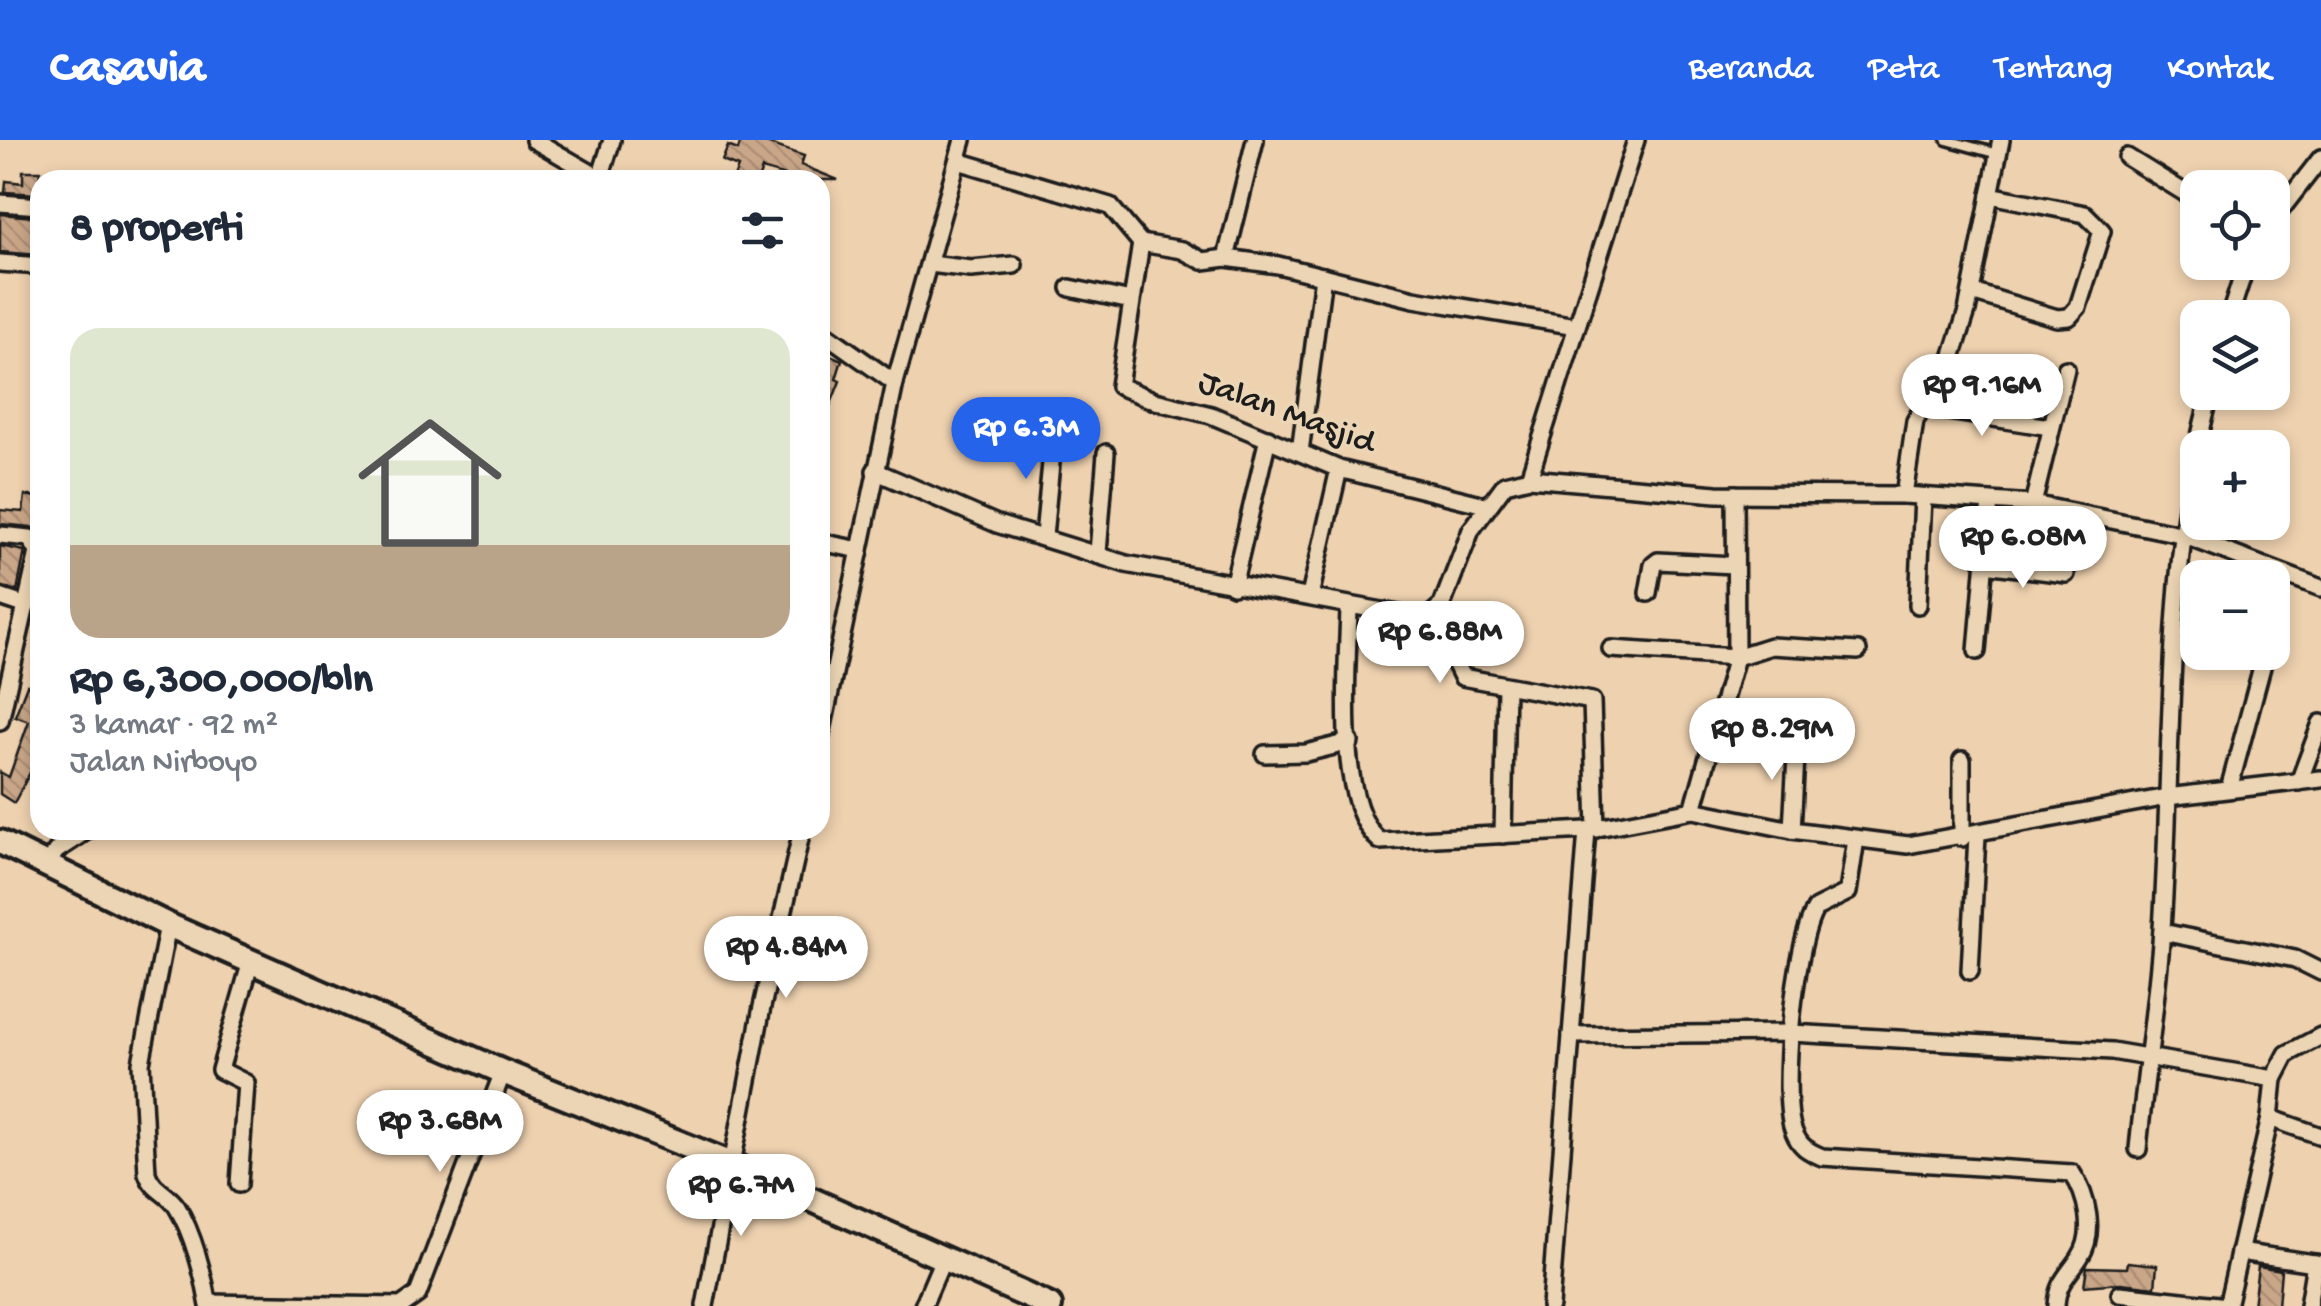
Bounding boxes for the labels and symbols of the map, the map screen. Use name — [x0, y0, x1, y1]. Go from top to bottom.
pin: Rp 9.16M — [1879, 354, 2085, 439]
street label: Jalan Masjid — [1192, 363, 1382, 466]
pin: Rp 6.3M — [934, 397, 1118, 482]
pin: Rp 6.08M — [1920, 506, 2126, 591]
pin: Rp 6.88M — [1337, 601, 1543, 686]
pin: Rp 8.29M — [1669, 698, 1875, 783]
pin: Rp 4.84M — [683, 916, 889, 1001]
pin: Rp 3.68M — [337, 1090, 543, 1175]
pin: Rp 6.7M — [649, 1154, 833, 1239]

